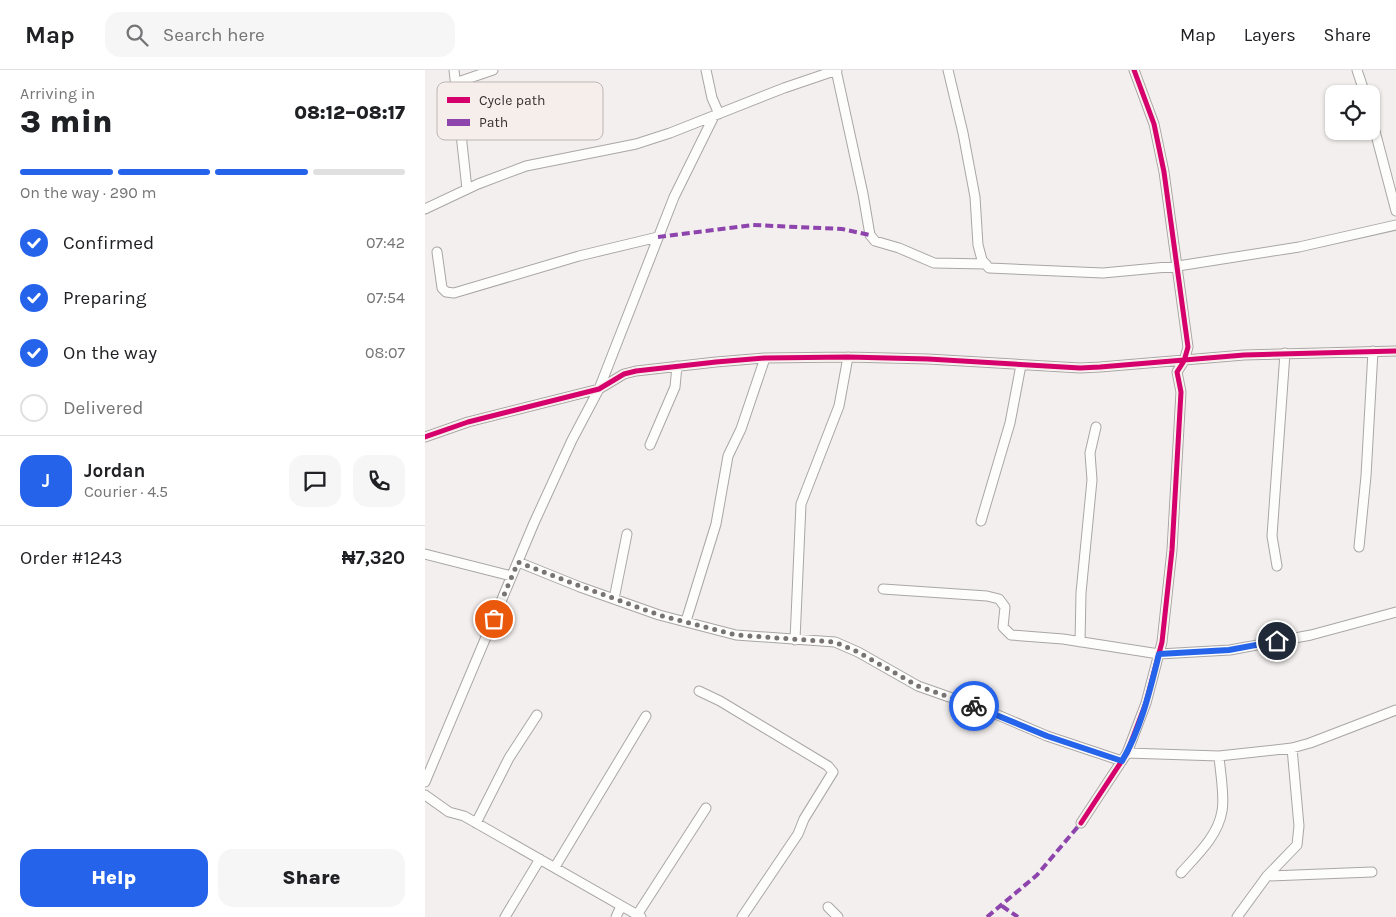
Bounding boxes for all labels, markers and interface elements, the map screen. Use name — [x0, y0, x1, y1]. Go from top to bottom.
search box — [105, 12, 455, 57]
text: Map — [25, 21, 75, 49]
icon: search — [123, 21, 151, 49]
text: Search here — [163, 24, 265, 46]
text: Map — [1180, 24, 1216, 46]
text: Layers — [1244, 24, 1296, 46]
text: Share — [1324, 24, 1371, 46]
legend — [437, 82, 603, 140]
text: Arriving in — [20, 84, 95, 103]
map controls — [1325, 85, 1380, 140]
button: locate — [1325, 85, 1380, 140]
text: Cycle path — [479, 92, 545, 109]
text: 08:12–08:17 — [294, 102, 405, 124]
text: 3 min — [20, 103, 113, 140]
text: Path — [479, 114, 508, 131]
text: On the way · 290 m — [20, 183, 157, 202]
icon: check — [20, 229, 48, 257]
text: Confirmed — [63, 232, 154, 254]
text: 07:42 — [366, 233, 405, 252]
icon: check — [20, 284, 48, 312]
text: Preparing — [63, 287, 146, 309]
text: 07:54 — [366, 288, 405, 307]
icon: check — [20, 339, 48, 367]
text: On the way — [63, 342, 157, 364]
text: 08:07 — [365, 343, 405, 362]
text: Delivered — [63, 397, 143, 419]
button: chat — [289, 455, 341, 507]
button: phone — [353, 455, 405, 507]
text: Jordan — [84, 460, 145, 482]
text: J — [42, 470, 50, 492]
text: Courier · 4.5 — [84, 482, 168, 501]
text: Order #1243 — [20, 547, 123, 569]
text: ₦7,320 — [342, 547, 405, 569]
pin — [473, 598, 515, 640]
icon: bag — [480, 605, 508, 633]
pin — [1256, 620, 1298, 662]
icon: home — [1263, 627, 1291, 655]
courier — [949, 681, 999, 731]
icon: bike — [960, 692, 988, 720]
button: Help — [20, 849, 208, 907]
button: Share — [218, 849, 405, 907]

